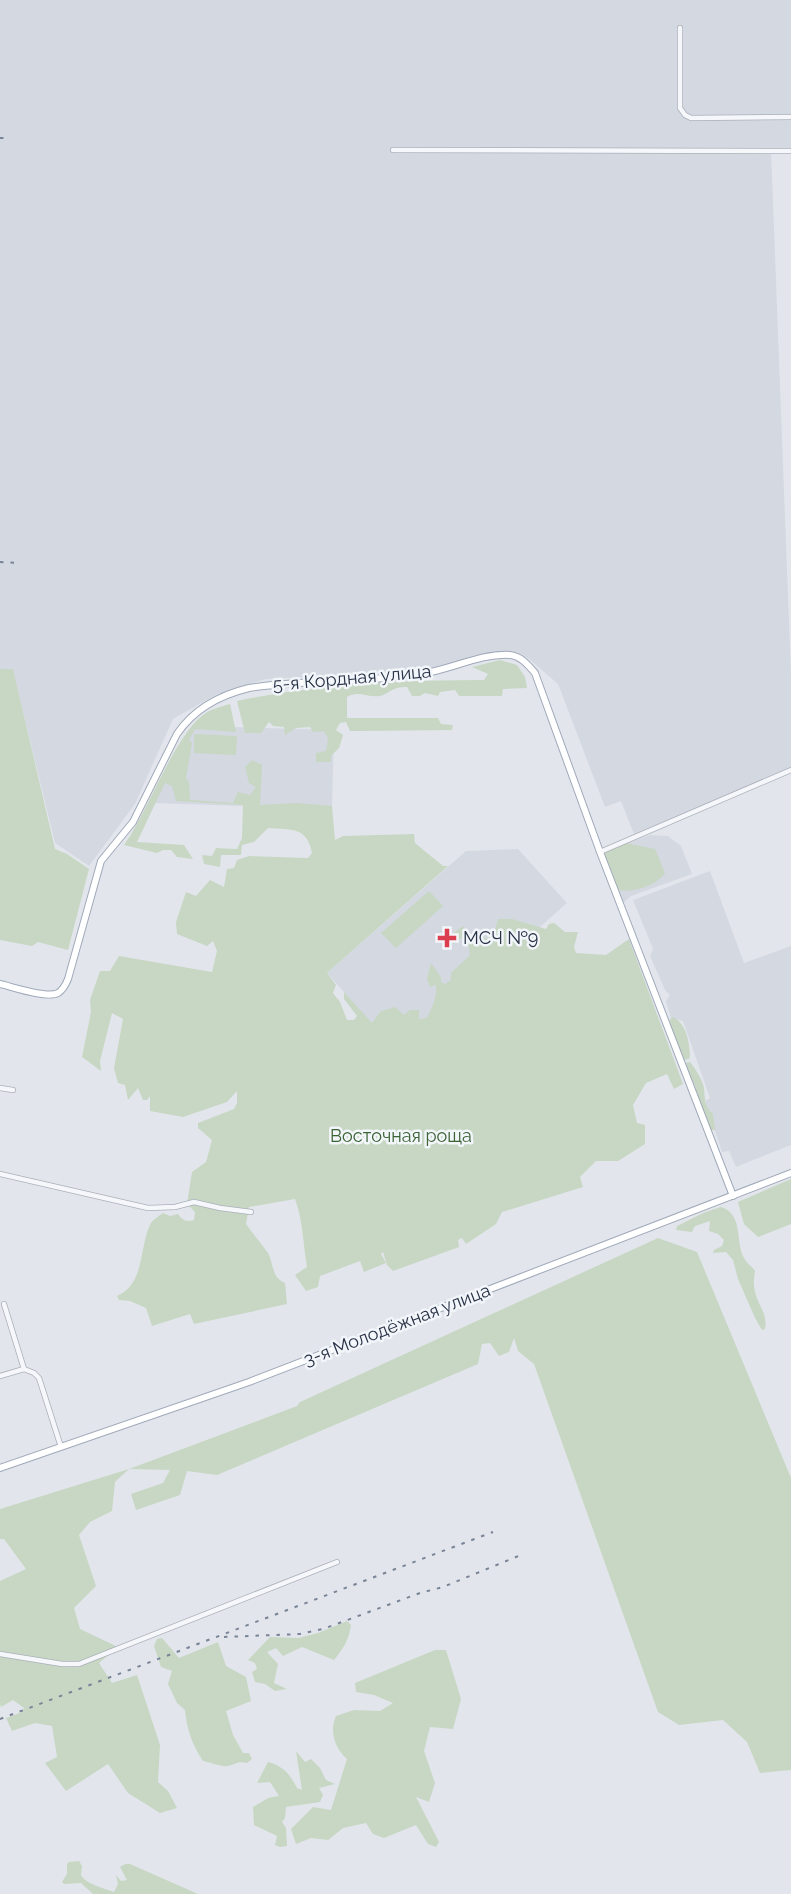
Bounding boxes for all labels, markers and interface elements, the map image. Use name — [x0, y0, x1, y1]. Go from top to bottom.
street label: 5-я Кордная улица — [272, 660, 432, 695]
place label: МСЧ №9 — [463, 927, 538, 948]
marker: МСЧ №9 — [437, 928, 457, 948]
park label: Восточная роща — [330, 1125, 472, 1146]
street label: 3-я Молодёжная улица — [301, 1279, 493, 1370]

